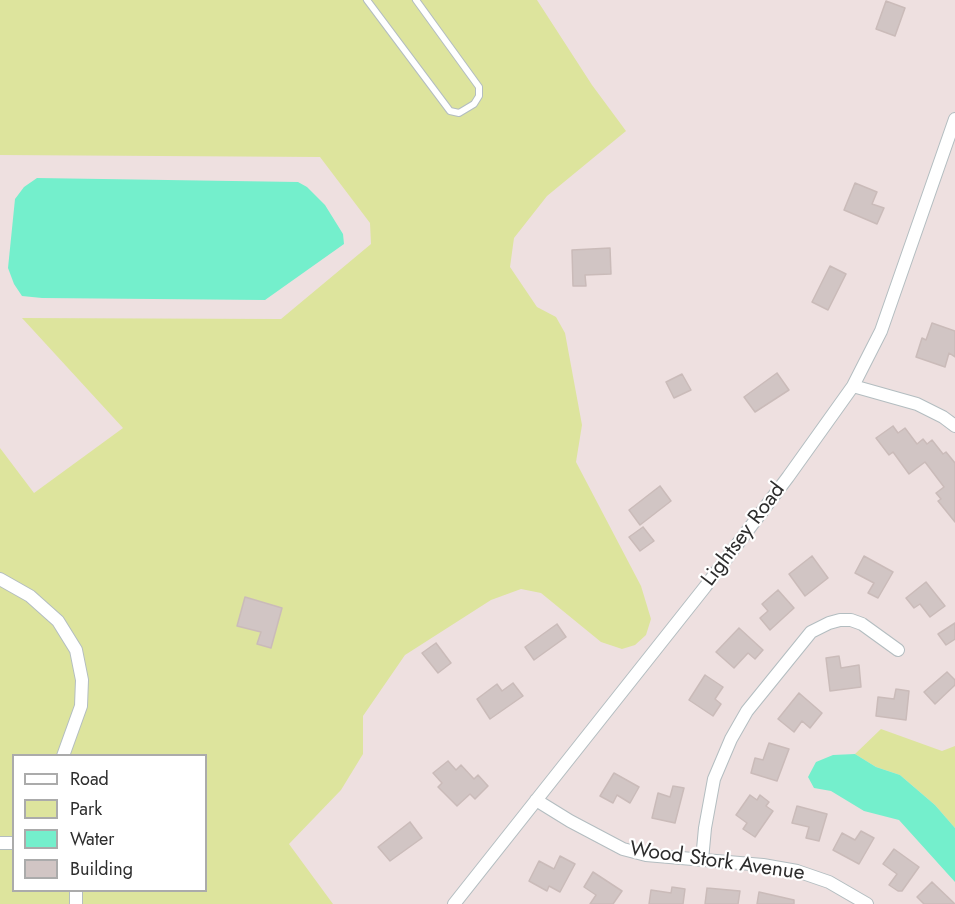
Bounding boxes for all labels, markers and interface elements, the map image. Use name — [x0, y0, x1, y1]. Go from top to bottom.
street label: Lightsey Road — [697, 478, 791, 592]
legend — [12, 754, 207, 892]
text: Road — [70, 766, 109, 792]
text: Park — [70, 796, 102, 822]
text: Water — [70, 826, 114, 852]
street label: Wood Stork Avenue — [628, 837, 806, 887]
text: Building — [70, 856, 133, 882]

